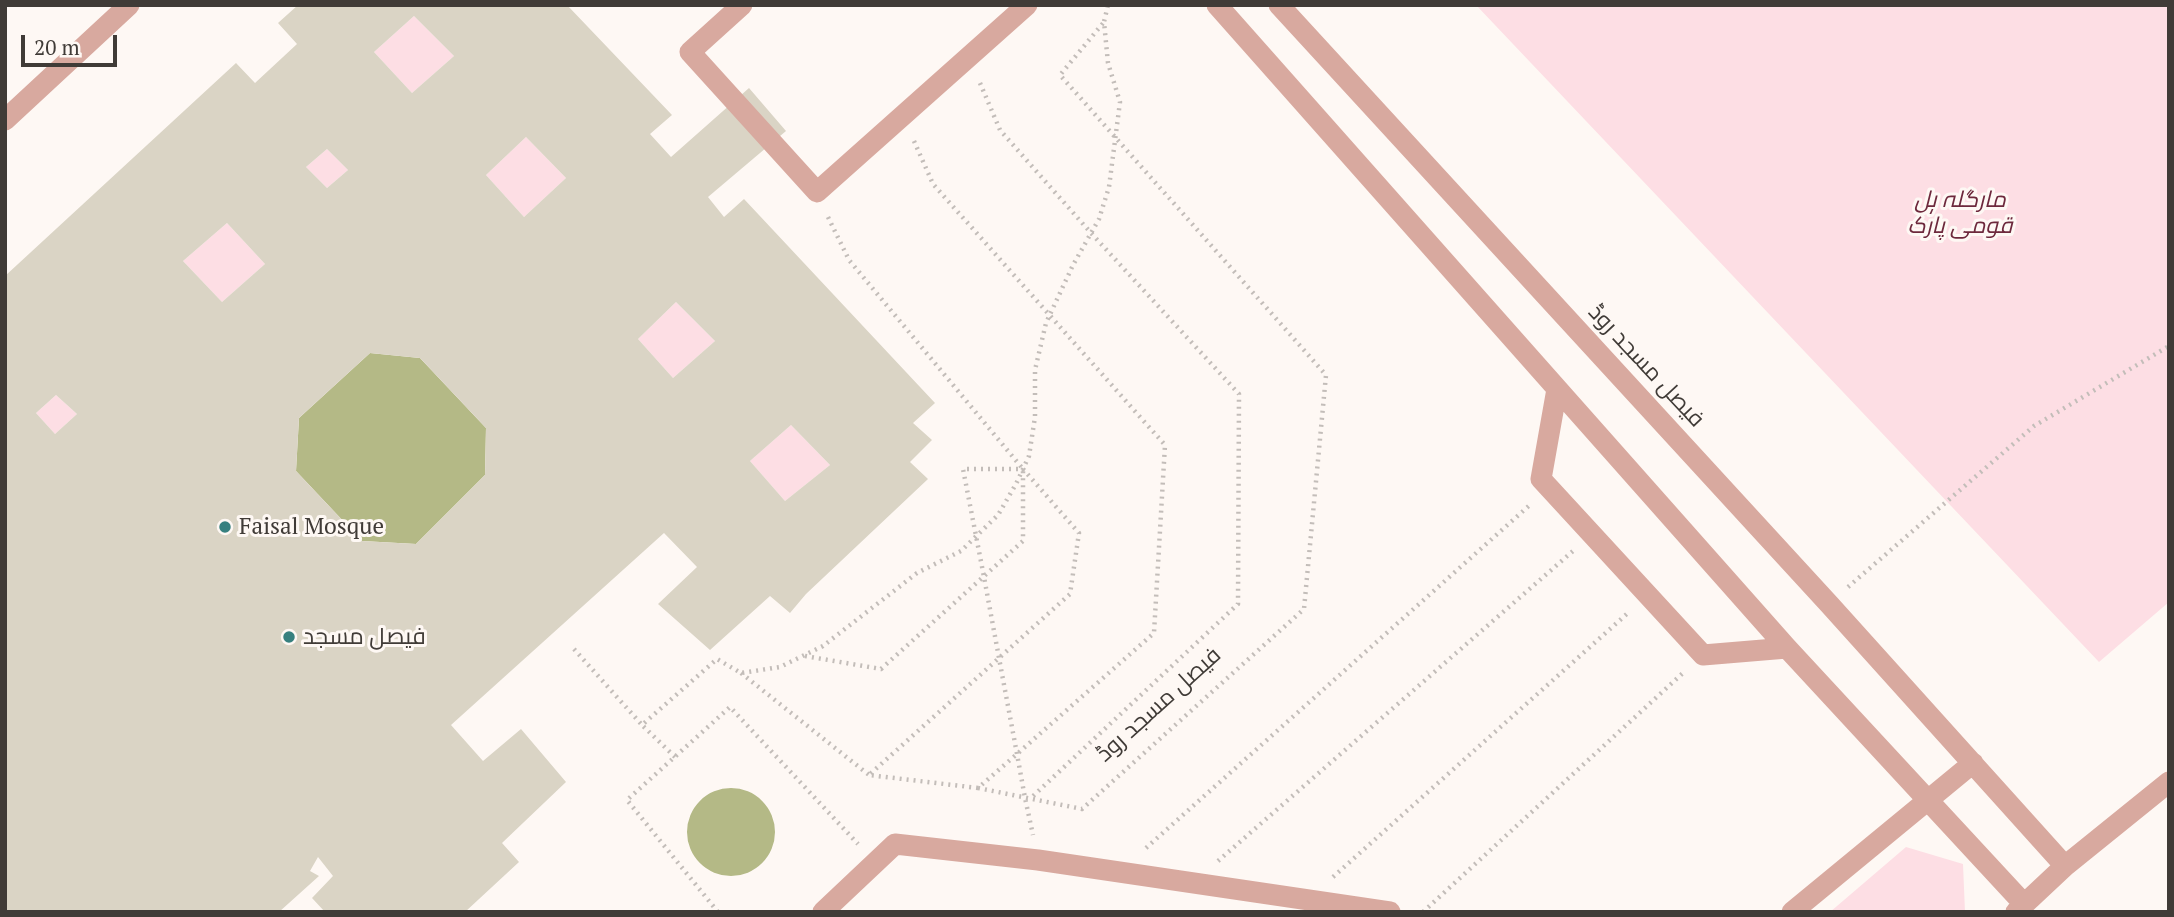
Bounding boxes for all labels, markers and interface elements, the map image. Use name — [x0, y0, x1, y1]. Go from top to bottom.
scale bar — [24, 21, 121, 65]
text: 20 m — [34, 33, 80, 61]
park label: مارگلہ ہل قومی پارک — [1908, 186, 2012, 240]
street label: فیصل مسجد روڈ — [1582, 299, 1710, 433]
place label: Faisal Mosque — [239, 513, 384, 541]
marker: Faisal Mosque — [217, 519, 233, 535]
place label: فیصل مسجد — [303, 623, 426, 651]
marker: فیصل مسجد — [281, 629, 297, 645]
street label: فیصل مسجد روڈ — [1091, 642, 1227, 768]

